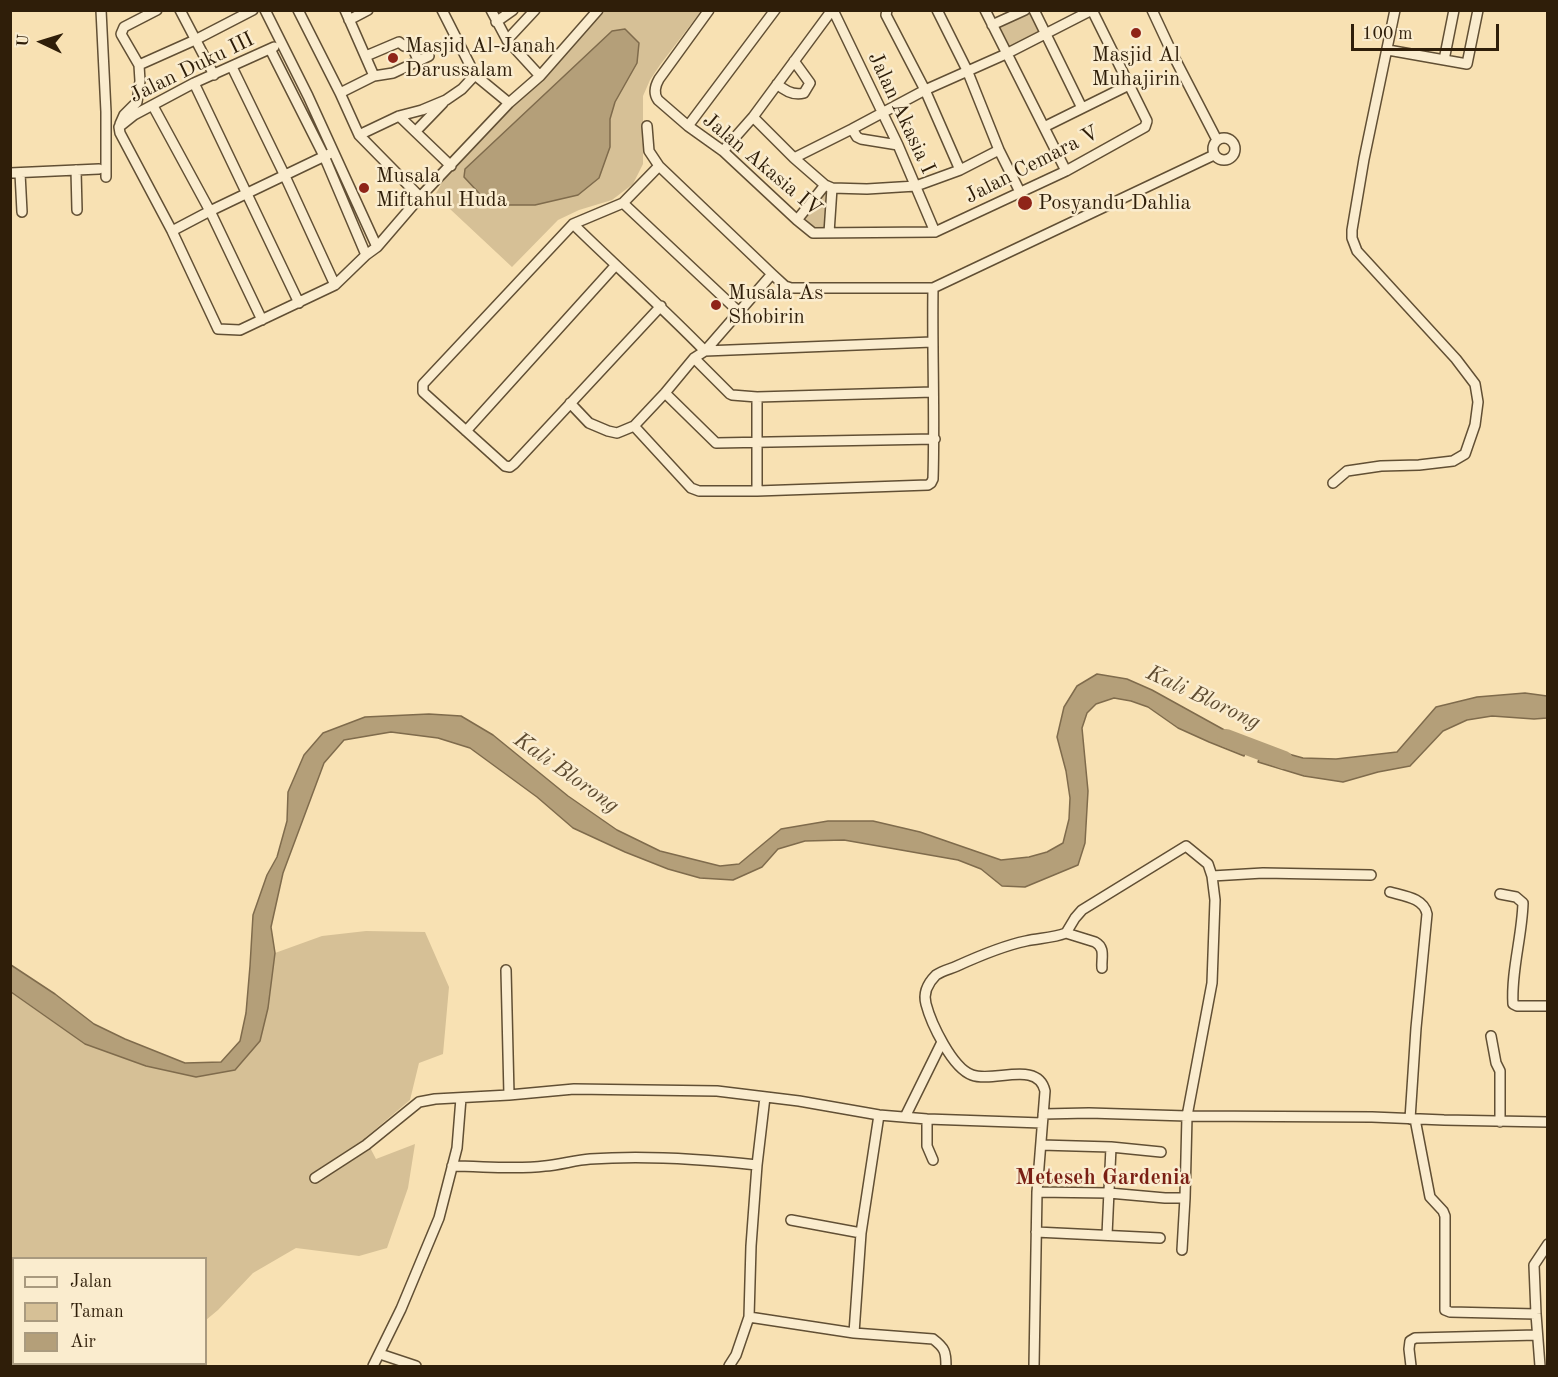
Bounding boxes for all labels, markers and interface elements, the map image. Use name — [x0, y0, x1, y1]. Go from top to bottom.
north arrow — [12, 12, 72, 72]
scale bar — [1354, 12, 1502, 50]
text: 100 m — [1362, 25, 1413, 43]
marker: Masjid Al Muhajirin — [1129, 26, 1143, 40]
street label: Jalan Duku III — [126, 27, 258, 109]
place label: Masjid Al-Janah Darussalam — [405, 33, 556, 83]
text: U — [16, 34, 32, 48]
place label: Masjid Al Muhajirin — [1092, 42, 1180, 92]
street label: Jalan Akasia I — [862, 48, 940, 178]
marker: Masjid Al-Janah Darussalam — [386, 51, 400, 65]
street label: Jalan Akasia IV — [697, 108, 827, 222]
street label: Jalan Cemara V — [961, 120, 1103, 210]
place label: Musala Miftahul Huda — [376, 163, 507, 213]
marker: Musala Miftahul Huda — [357, 181, 371, 195]
place label: Posyandu Dahlia — [1038, 190, 1191, 216]
marker: Posyandu Dahlia — [1016, 194, 1034, 212]
place label: Musala As Shobirin — [728, 280, 823, 330]
marker: Musala As Shobirin — [709, 298, 723, 312]
water label: Kali Blorong — [1142, 660, 1264, 736]
water label: Kali Blorong — [508, 727, 624, 819]
district label: Meteseh Gardenia — [1015, 1165, 1191, 1191]
legend — [12, 1257, 207, 1365]
text: Jalan — [70, 1273, 112, 1291]
text: Taman — [70, 1303, 124, 1321]
text: Air — [70, 1333, 96, 1351]

